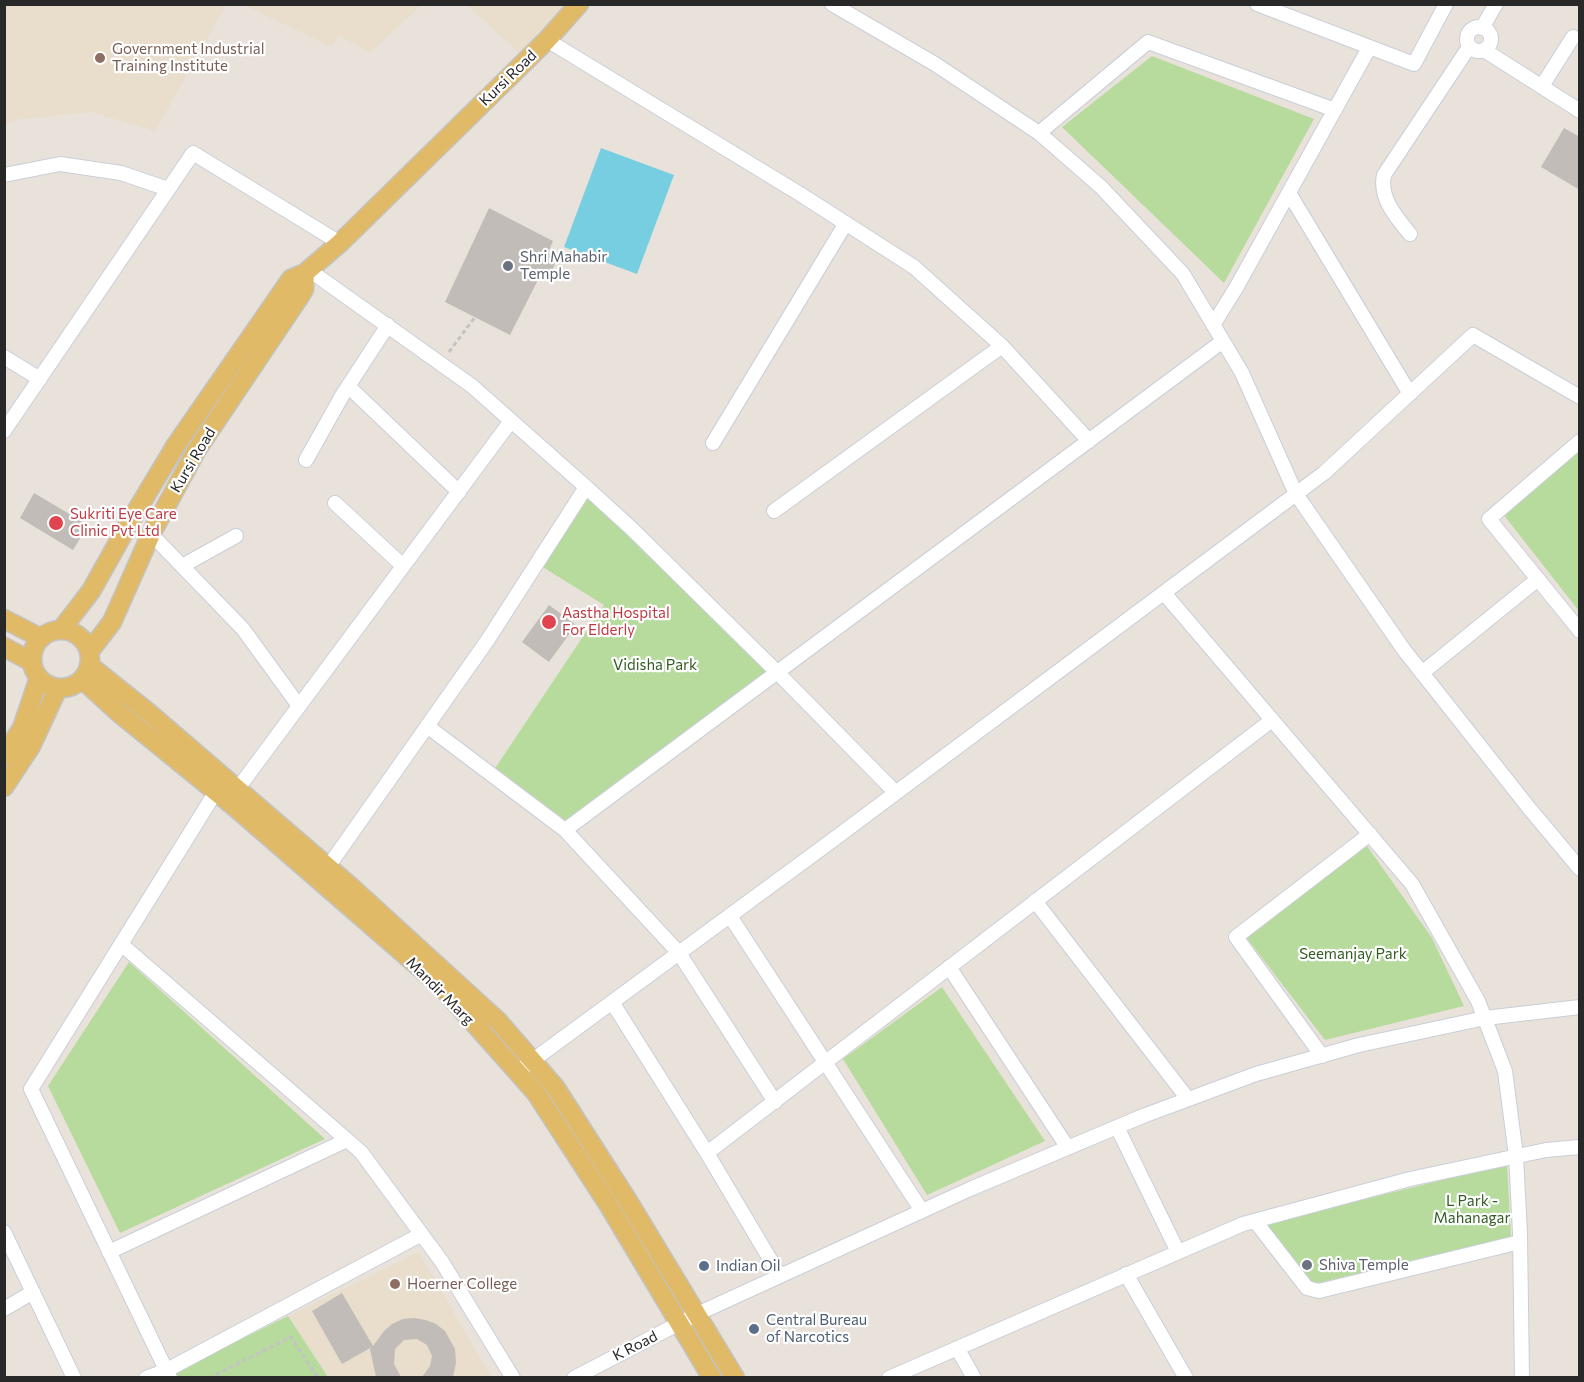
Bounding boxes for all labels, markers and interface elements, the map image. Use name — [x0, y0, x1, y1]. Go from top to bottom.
place label: Government Industrial Training Institute — [112, 40, 265, 75]
street label: Kursi Road — [476, 46, 540, 110]
marker: Government Industrial Training Institute — [93, 51, 107, 65]
place label: Shri Mahabir Temple — [520, 248, 607, 283]
marker: Shri Mahabir Temple — [501, 259, 515, 273]
street label: Kursi Road — [167, 424, 219, 496]
place label: Sukriti Eye Care Clinic Pvt Ltd — [70, 505, 177, 540]
marker: Sukriti Eye Care Clinic Pvt Ltd — [47, 514, 65, 532]
place label: Aastha Hospital For Elderly — [562, 604, 670, 639]
marker: Aastha Hospital For Elderly — [540, 613, 558, 631]
park label: Vidisha Park — [613, 656, 697, 674]
park label: Seemanjay Park — [1299, 945, 1407, 963]
street label: Mandir Marg — [402, 953, 478, 1029]
park label: L Park - Mahanagar — [1434, 1192, 1510, 1227]
place label: Shiva Temple — [1319, 1256, 1409, 1274]
place label: Indian Oil — [716, 1257, 781, 1275]
marker: Shiva Temple — [1300, 1258, 1314, 1272]
marker: Indian Oil — [697, 1259, 711, 1273]
place label: Hoerner College — [407, 1275, 517, 1293]
marker: Hoerner College — [388, 1277, 402, 1291]
place label: Central Bureau of Narcotics — [766, 1311, 867, 1346]
marker: Central Bureau of Narcotics — [747, 1322, 761, 1336]
street label: K Road — [610, 1327, 660, 1365]

